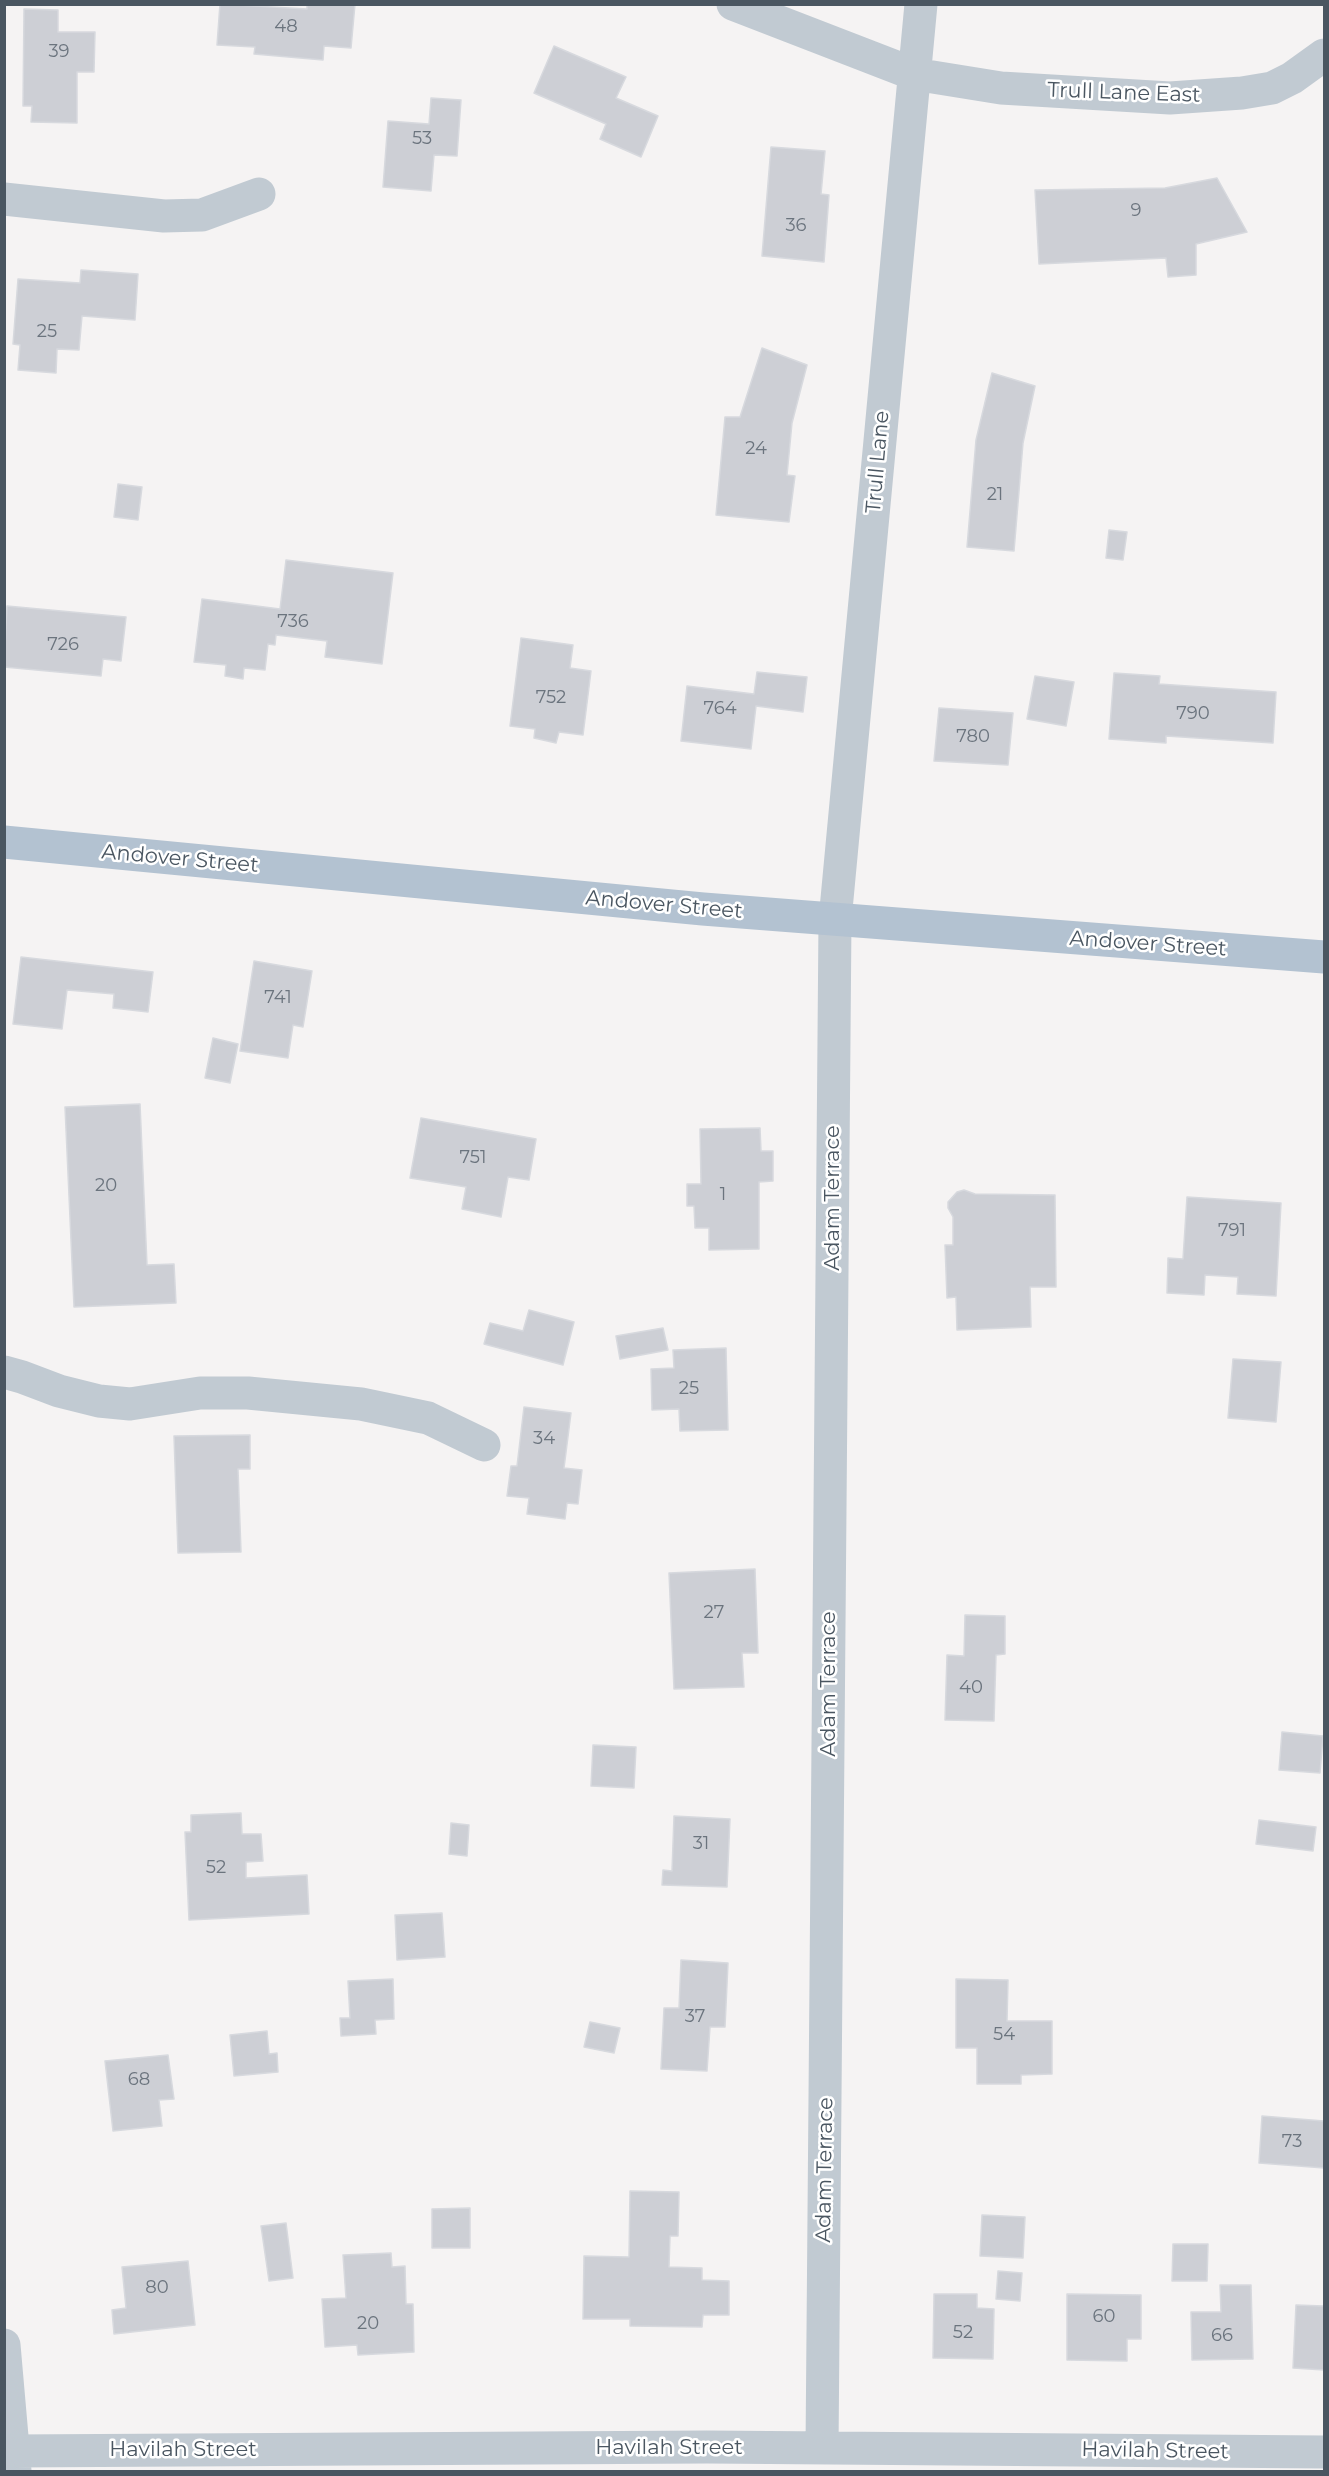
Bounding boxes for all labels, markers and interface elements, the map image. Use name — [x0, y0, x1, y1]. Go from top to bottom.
house number: 48 — [274, 16, 298, 38]
house number: 39 — [48, 41, 70, 63]
street label: Trull Lane East — [1047, 78, 1201, 108]
house number: 53 — [412, 128, 432, 150]
house number: 9 — [1131, 200, 1141, 222]
house number: 36 — [785, 215, 807, 237]
house number: 25 — [37, 321, 57, 343]
street label: Trull Lane — [861, 410, 895, 514]
house number: 24 — [745, 438, 767, 460]
house number: 21 — [987, 484, 1003, 506]
house number: 736 — [277, 611, 309, 633]
house number: 726 — [47, 634, 79, 656]
house number: 752 — [536, 687, 566, 709]
house number: 764 — [703, 698, 737, 720]
house number: 790 — [1176, 703, 1210, 725]
house number: 780 — [956, 726, 990, 748]
street label: Andover Street — [100, 840, 260, 878]
street label: Andover Street — [584, 886, 744, 924]
street label: Andover Street — [1069, 926, 1227, 962]
house number: 741 — [264, 987, 292, 1009]
street label: Adam Terrace — [820, 1125, 846, 1271]
house number: 751 — [460, 1147, 486, 1169]
house number: 20 — [95, 1175, 117, 1197]
house number: 1 — [720, 1184, 726, 1206]
house number: 791 — [1218, 1220, 1246, 1242]
house number: 25 — [679, 1378, 699, 1400]
house number: 34 — [533, 1428, 555, 1450]
house number: 27 — [704, 1602, 724, 1624]
street label: Adam Terrace — [816, 1611, 842, 1757]
house number: 40 — [959, 1677, 983, 1699]
house number: 31 — [693, 1833, 709, 1855]
house number: 52 — [206, 1857, 226, 1879]
house number: 37 — [685, 2006, 705, 2028]
house number: 54 — [993, 2024, 1015, 2046]
house number: 68 — [128, 2069, 150, 2091]
street label: Adam Terrace — [811, 2097, 839, 2243]
house number: 73 — [1282, 2131, 1302, 2153]
house number: 80 — [145, 2277, 169, 2299]
house number: 60 — [1093, 2306, 1115, 2328]
house number: 20 — [357, 2313, 379, 2335]
house number: 52 — [953, 2322, 973, 2344]
house number: 66 — [1211, 2325, 1233, 2347]
street label: Havilah Street — [595, 2435, 743, 2461]
street label: Havilah Street — [109, 2437, 257, 2463]
street label: Havilah Street — [1081, 2437, 1229, 2465]

